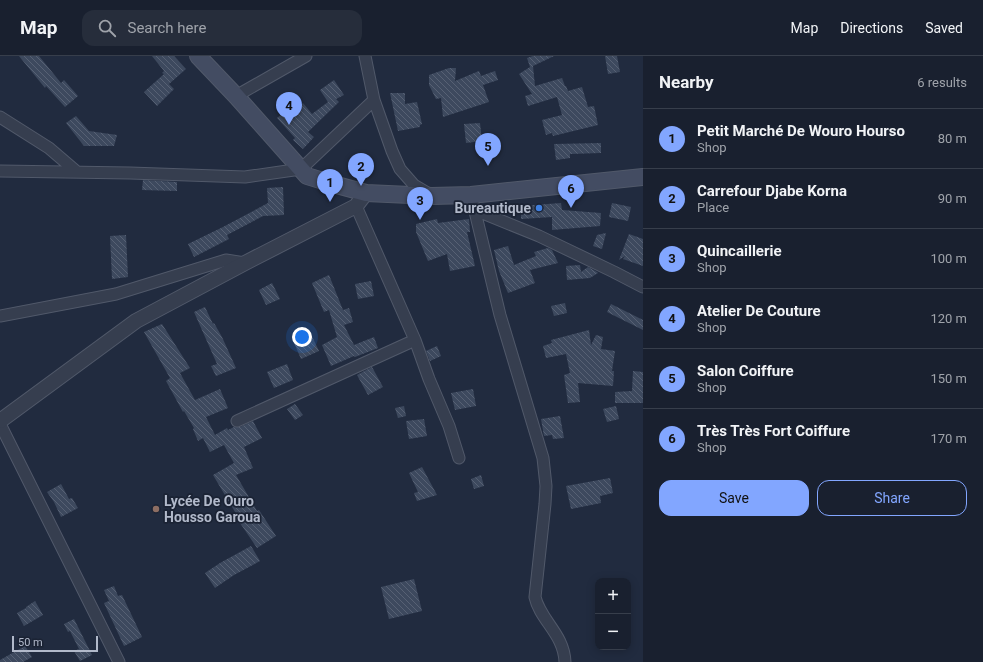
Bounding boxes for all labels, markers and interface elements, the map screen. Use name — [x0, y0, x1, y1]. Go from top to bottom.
search box — [82, 10, 362, 46]
text: Map — [20, 16, 58, 39]
icon: search — [96, 17, 118, 39]
text: Search here — [128, 19, 206, 37]
text: Map — [791, 20, 818, 36]
text: Directions — [840, 20, 903, 36]
text: Saved — [925, 20, 963, 36]
text: Nearby — [659, 72, 714, 92]
text: 6 results — [917, 75, 967, 90]
pin: 4 — [276, 92, 302, 125]
text: Petit Marché De Wouro Hourso — [697, 122, 905, 140]
text: 1 — [668, 131, 676, 146]
text: 80 m — [938, 131, 967, 146]
pin: 5 — [475, 133, 501, 166]
text: Shop — [697, 140, 727, 155]
pin: 2 — [348, 153, 374, 186]
pin: 1 — [317, 169, 343, 202]
pin: 6 — [558, 175, 584, 208]
text: Carrefour Djabe Korna — [697, 182, 847, 200]
pin: 3 — [407, 187, 433, 220]
text: 2 — [668, 191, 676, 206]
text: 90 m — [938, 191, 967, 206]
place label: Bureautique — [455, 200, 531, 216]
text: Place — [697, 200, 729, 215]
marker: Bureautique — [534, 203, 544, 213]
text: Quincaillerie — [697, 242, 782, 260]
text: 3 — [668, 251, 676, 266]
text: 100 m — [930, 251, 967, 266]
text: Shop — [697, 260, 727, 275]
text: Atelier De Couture — [697, 302, 821, 320]
text: 4 — [668, 311, 676, 326]
text: 120 m — [930, 311, 967, 326]
text: Shop — [697, 320, 727, 335]
your location — [292, 327, 312, 347]
text: Salon Coiffure — [697, 362, 794, 380]
text: 5 — [668, 371, 676, 386]
text: 150 m — [930, 371, 967, 386]
text: Shop — [697, 380, 727, 395]
text: Très Très Fort Coiffure — [697, 422, 850, 440]
text: 6 — [668, 431, 676, 446]
text: 170 m — [930, 431, 967, 446]
text: Shop — [697, 440, 727, 455]
button: Save — [659, 480, 809, 516]
button: Share — [817, 480, 967, 516]
place label: Lycée De Ouro Housso Garoua — [164, 493, 261, 525]
marker: Lycée De Ouro Housso Garoua — [151, 504, 161, 514]
map controls — [595, 578, 631, 650]
button: + — [595, 578, 631, 614]
button: − — [595, 614, 631, 650]
scale bar — [12, 634, 98, 653]
text: 50 m — [18, 636, 43, 649]

